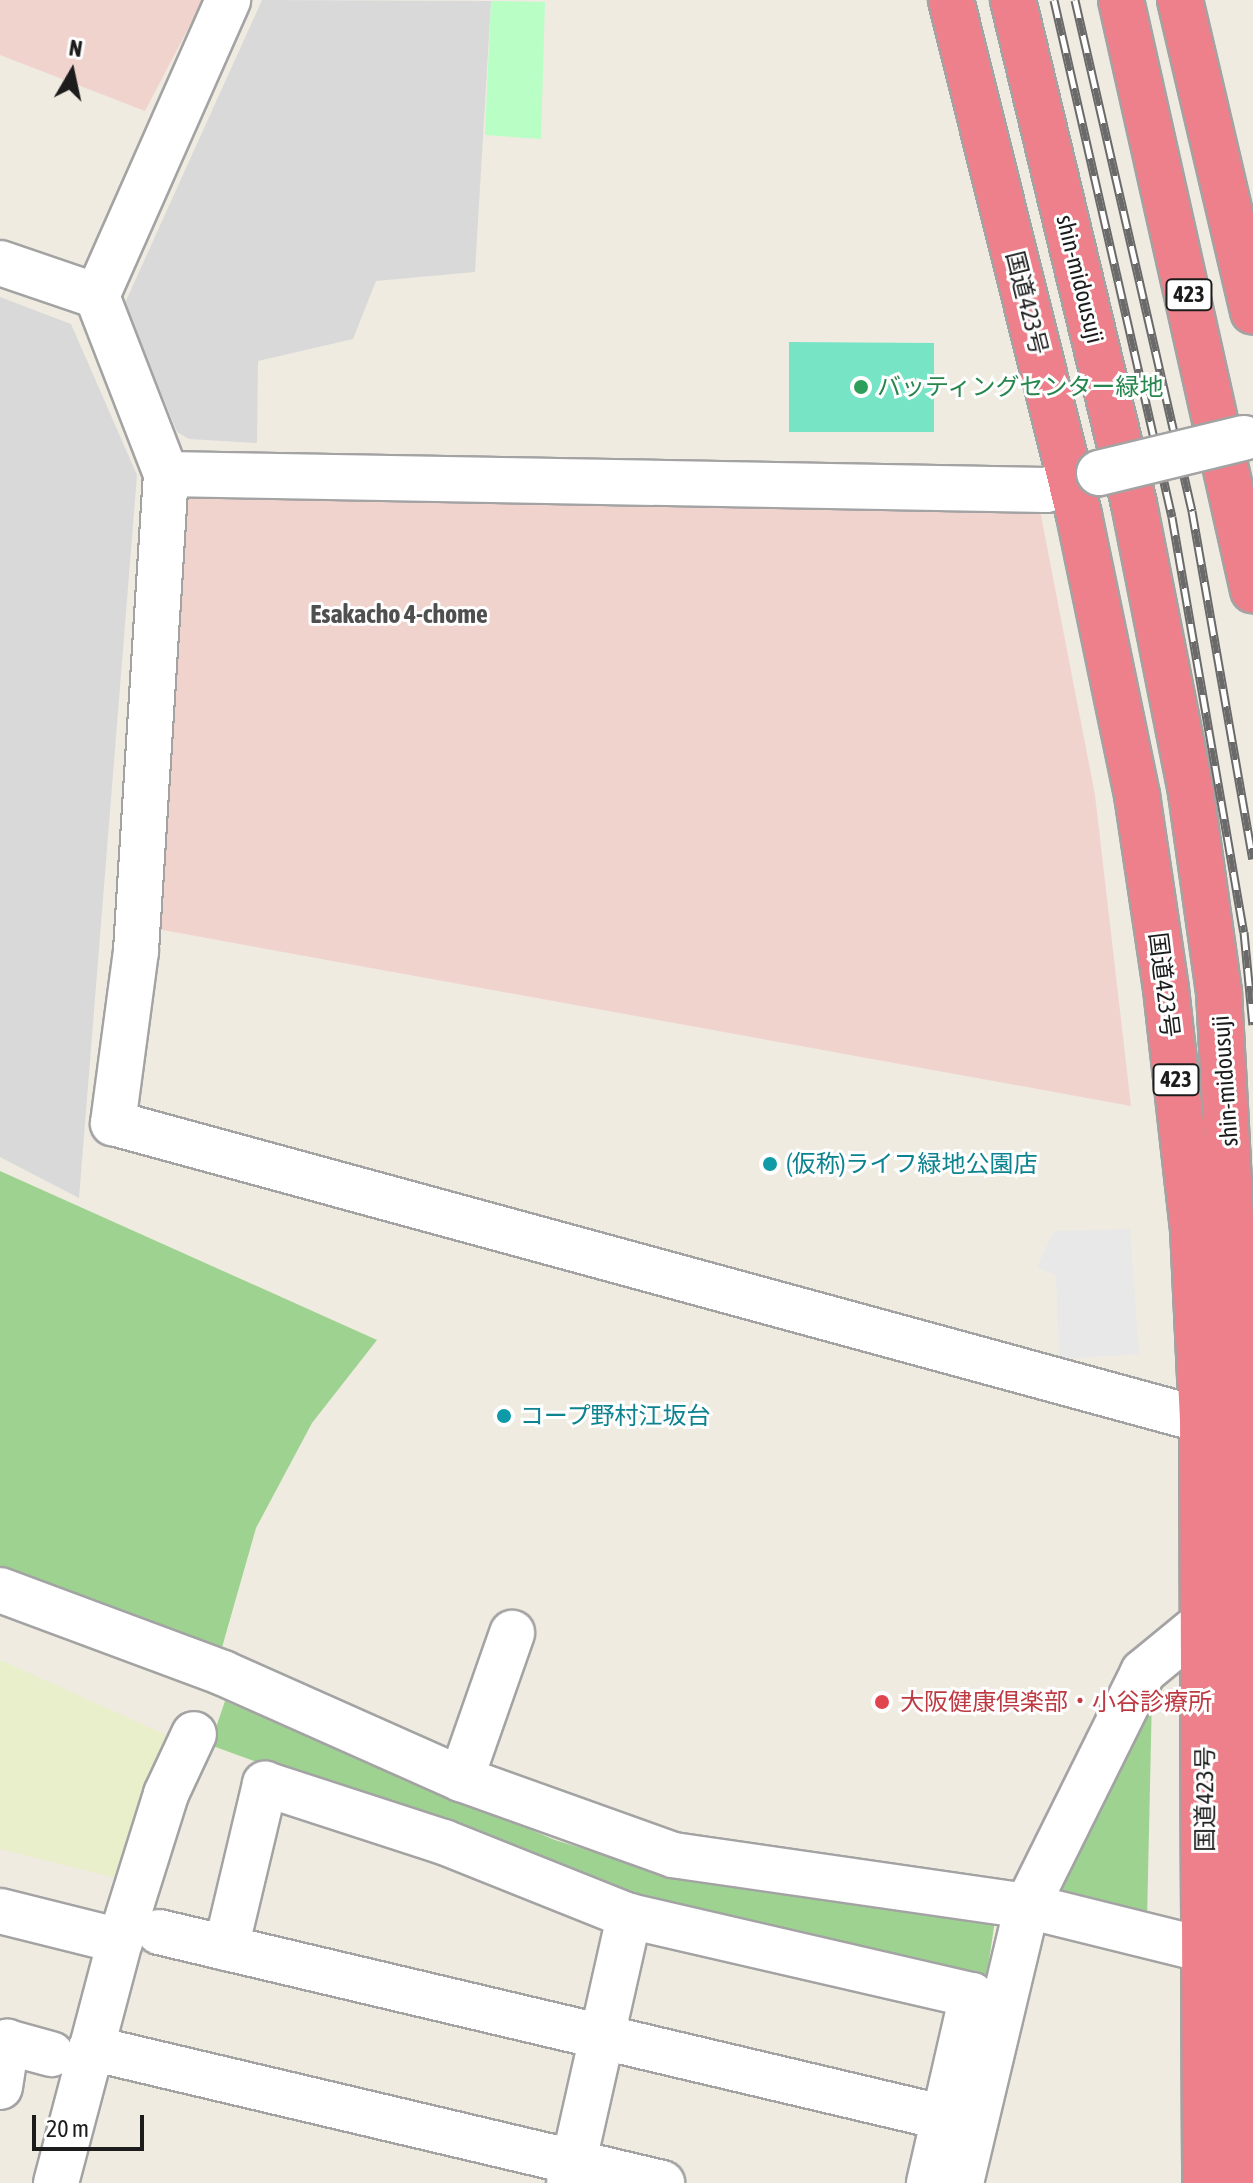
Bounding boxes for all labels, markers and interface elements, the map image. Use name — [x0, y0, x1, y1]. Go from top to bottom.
north arrow — [32, 32, 112, 112]
text: N — [67, 34, 84, 62]
street label: shin-midousuji — [1050, 212, 1110, 346]
street label: 国道423号 — [1000, 248, 1054, 358]
road number: 423 — [1165, 277, 1213, 313]
place label: バッティングセンター緑地 — [877, 373, 1165, 401]
marker: バッティングセンター緑地 — [852, 378, 870, 396]
district label: Esakacho 4-chome — [310, 599, 488, 631]
street label: 国道423号 — [1143, 931, 1185, 1039]
street label: shin-midousuji — [1206, 1014, 1244, 1148]
road number: 423 — [1152, 1062, 1200, 1098]
place label: (仮称)ライフ緑地公園店 — [786, 1150, 1038, 1178]
marker: (仮称)ライフ緑地公園店 — [761, 1155, 779, 1173]
place label: コープ野村江坂台 — [520, 1402, 712, 1430]
marker: コープ野村江坂台 — [495, 1407, 513, 1425]
place label: 大阪健康倶楽部・小谷診療所 — [900, 1688, 1212, 1716]
marker: 大阪健康倶楽部・小谷診療所 — [871, 1691, 893, 1713]
street label: 国道423号 — [1191, 1746, 1219, 1852]
scale bar — [36, 2099, 148, 2149]
text: 20 m — [46, 2115, 89, 2142]

